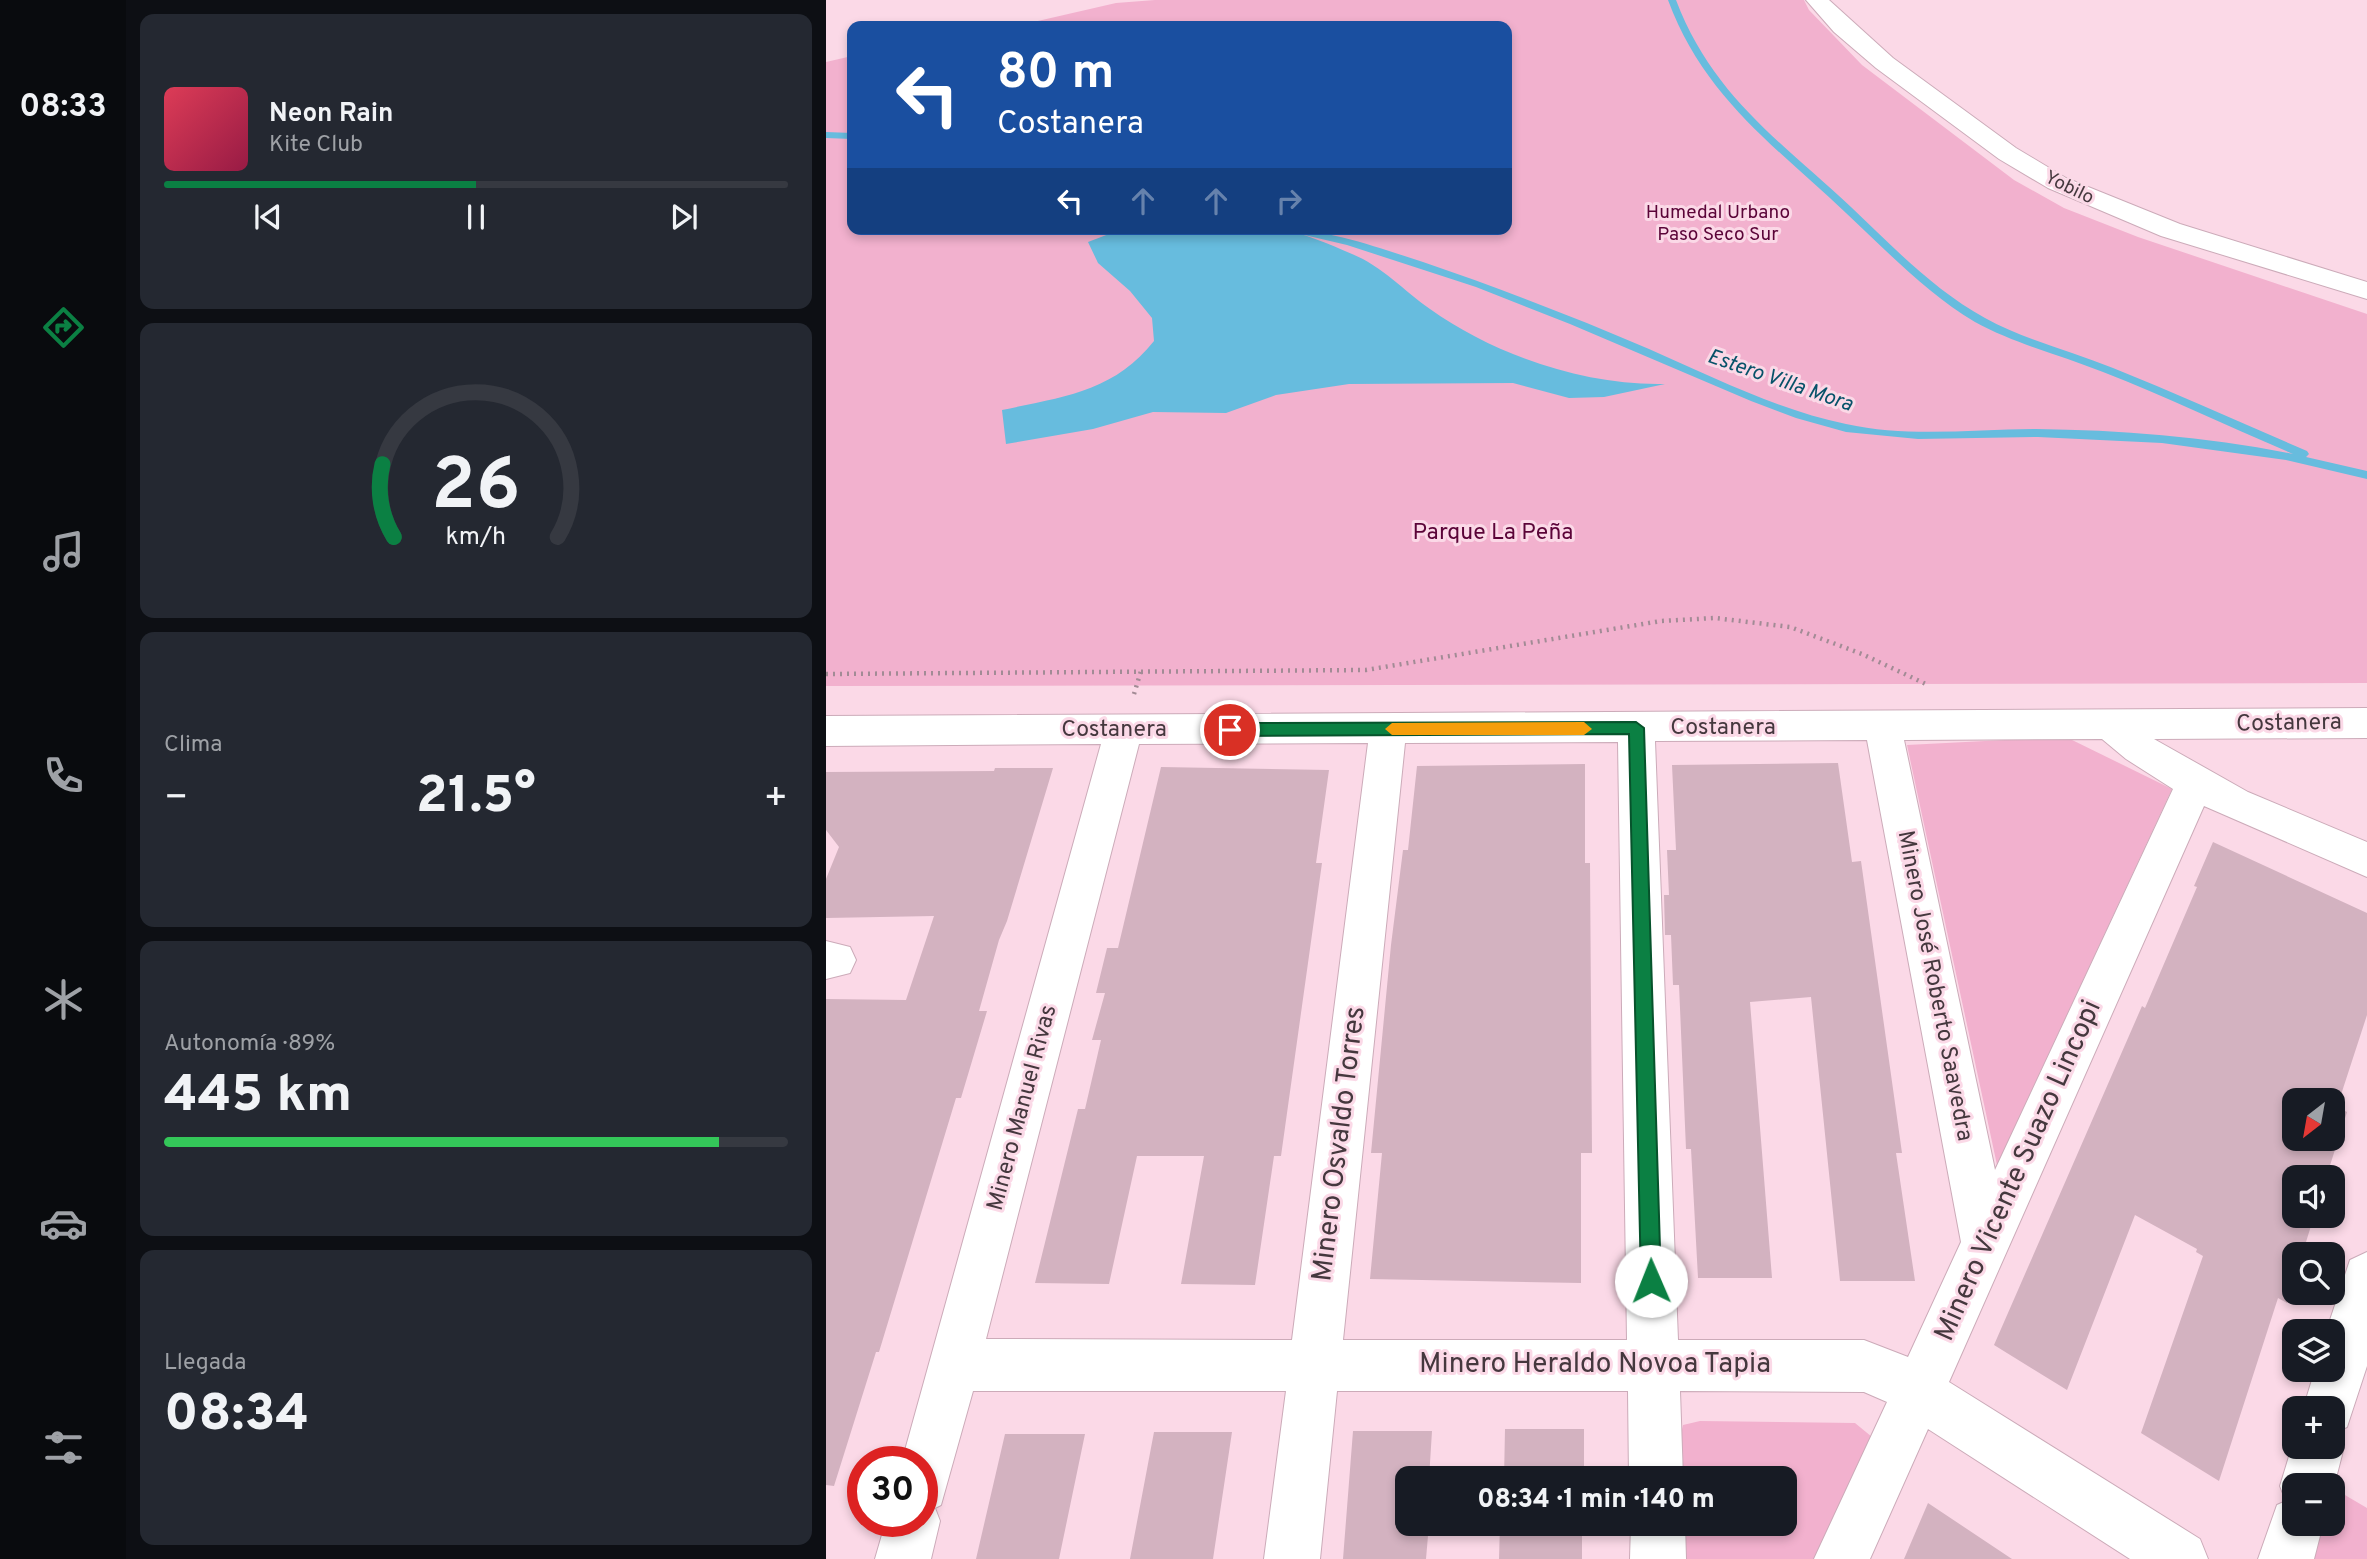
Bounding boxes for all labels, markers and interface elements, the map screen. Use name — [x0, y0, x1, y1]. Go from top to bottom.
text: 80 m — [997, 44, 1114, 106]
icon: left — [882, 49, 973, 140]
text: 08:33 — [19, 88, 107, 128]
text: Neon Rain — [269, 98, 394, 131]
text: Costanera — [997, 105, 1144, 145]
text: Kite Club — [269, 131, 363, 160]
street label: Yobilo — [2040, 166, 2098, 210]
icon: left — [1051, 182, 1089, 220]
icon: ahead — [1124, 182, 1162, 220]
icon: ahead — [1197, 182, 1235, 220]
icon: right — [1270, 182, 1308, 220]
icon: previous — [249, 198, 287, 236]
icon: pause — [457, 198, 495, 236]
icon: next — [665, 198, 703, 236]
park label: Humedal Urbano Paso Seco Sur — [1646, 201, 1790, 247]
icon: directions — [39, 303, 88, 352]
water label: Estero Villa Mora — [1704, 343, 1856, 419]
text: 26 — [431, 443, 521, 535]
park label: Parque La Peña — [1413, 519, 1573, 548]
text: km/h — [446, 521, 506, 553]
icon: music — [39, 527, 88, 576]
pin — [1200, 700, 1260, 760]
street label: Costanera — [2236, 709, 2342, 739]
icon: arrive — [1211, 711, 1249, 749]
street label: Costanera — [1670, 714, 1776, 743]
street label: Costanera — [1061, 716, 1167, 745]
text: Clima — [164, 731, 222, 760]
icon: phone — [39, 751, 88, 800]
text: 21.5° — [416, 765, 536, 831]
text: − — [164, 775, 189, 824]
text: + — [763, 775, 788, 824]
street label: Minero José Roberto Saavedra — [1890, 828, 1978, 1144]
icon: climate — [39, 975, 88, 1024]
street label: Minero Vicente Suazo Lincopi — [1927, 995, 2111, 1347]
street label: Minero Manuel Rivas — [982, 1002, 1064, 1214]
street label: Minero Osvaldo Torres — [1305, 1004, 1375, 1284]
text: Autonomía · 89% — [164, 1030, 335, 1059]
text: 445 km — [164, 1064, 352, 1130]
north arrow — [2282, 1088, 2345, 1152]
map controls — [2282, 1088, 2345, 1536]
button: sound — [2282, 1165, 2345, 1228]
icon: car — [39, 1199, 88, 1248]
button: search — [2282, 1242, 2345, 1305]
position arrow — [1614, 1244, 1688, 1318]
button: layers — [2282, 1319, 2345, 1382]
street label: Minero Heraldo Novoa Tapia — [1419, 1347, 1771, 1383]
text: Llegada — [164, 1349, 246, 1378]
text: 08:34 — [164, 1383, 309, 1449]
button: + — [2282, 1396, 2345, 1459]
icon: filters — [39, 1423, 88, 1472]
speed limit sign: 30 — [847, 1446, 938, 1537]
button: − — [2282, 1473, 2345, 1536]
text: 08:34 · 1 min · 140 m — [1477, 1484, 1715, 1517]

